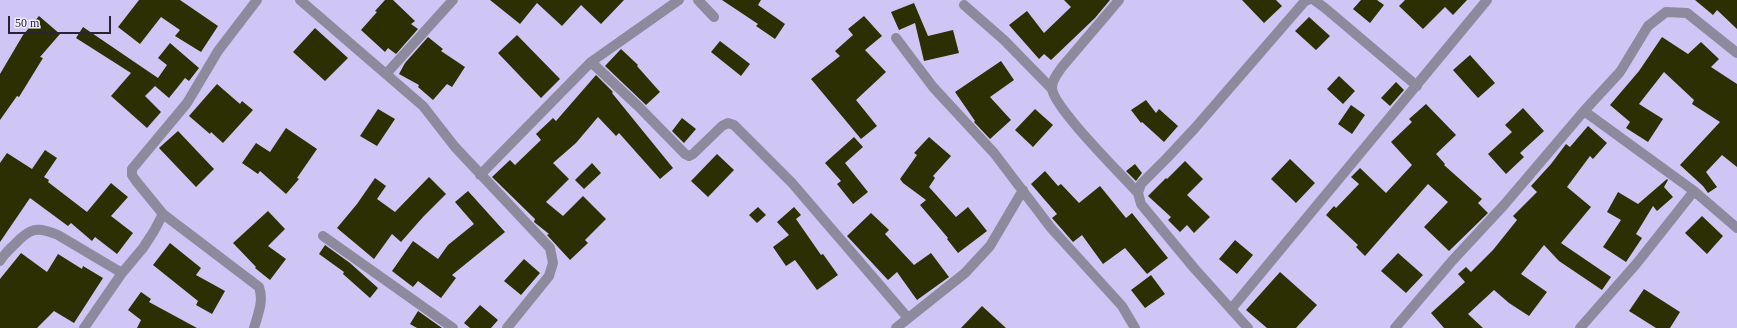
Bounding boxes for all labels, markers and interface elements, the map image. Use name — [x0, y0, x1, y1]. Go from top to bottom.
scale bar — [10, 8, 113, 34]
text: 50 m — [15, 16, 39, 30]

